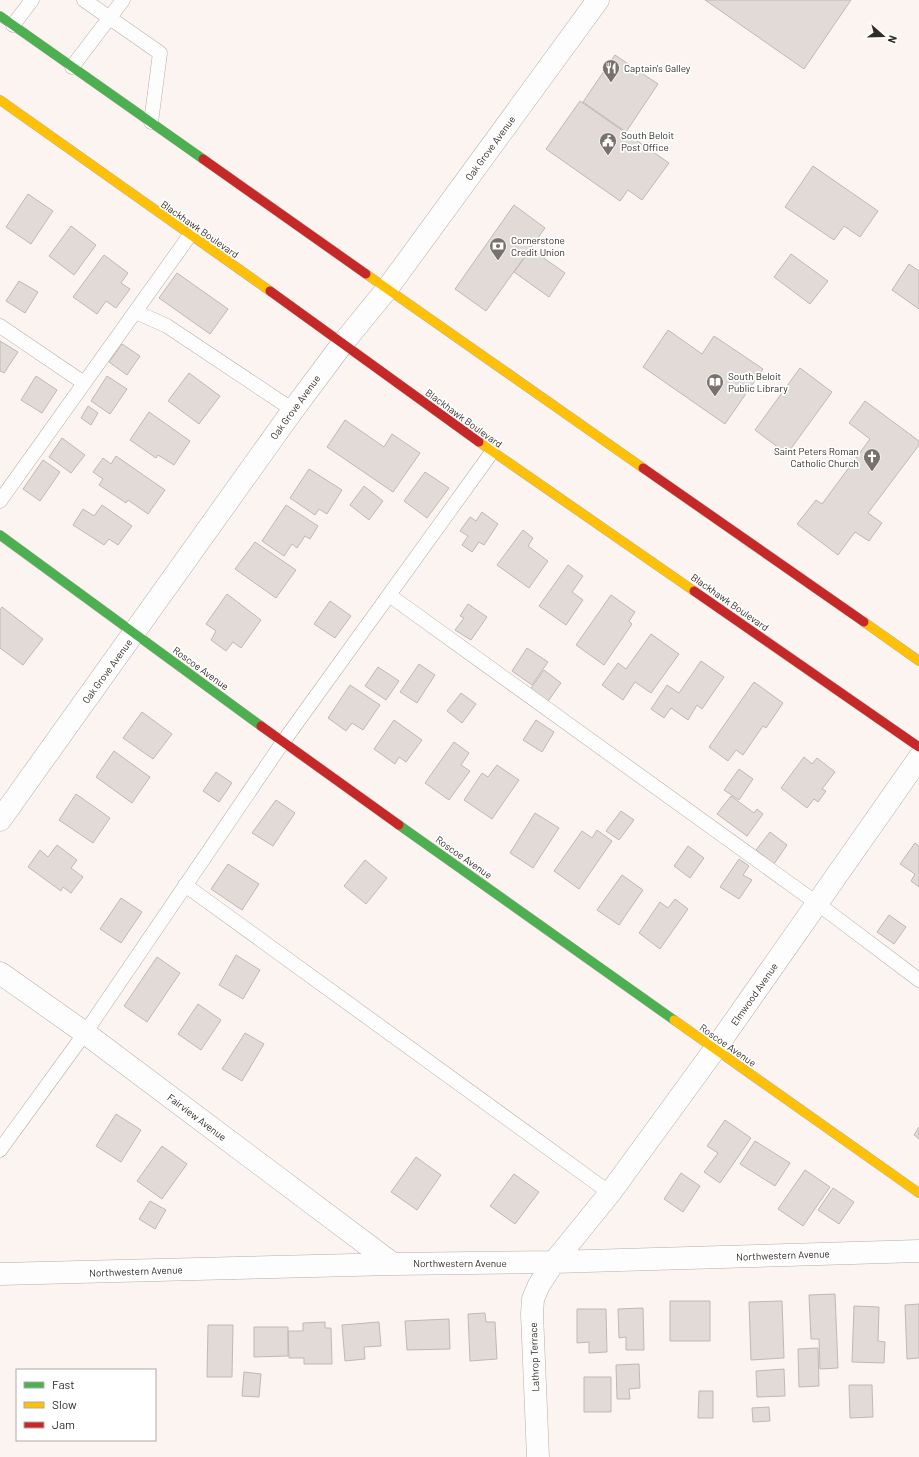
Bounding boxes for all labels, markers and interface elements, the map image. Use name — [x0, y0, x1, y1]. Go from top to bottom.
north arrow — [863, 16, 903, 56]
text: N — [886, 34, 900, 45]
restaurant icon: Captain's Galley — [601, 58, 621, 83]
place label: Captain's Galley — [624, 62, 691, 74]
street label: Oak Grove Avenue — [463, 113, 517, 183]
place label: South Beloit Post Office — [621, 129, 675, 153]
public building icon: South Beloit Post Office — [598, 131, 618, 156]
street label: Blackhawk Boulevard — [159, 198, 241, 260]
place label: Cornerstone Credit Union — [511, 234, 565, 258]
bank icon: Cornerstone Credit Union — [488, 236, 508, 261]
place label: South Beloit Public Library — [728, 370, 788, 394]
street label: Oak Grove Avenue — [268, 372, 322, 442]
library icon: South Beloit Public Library — [705, 372, 725, 397]
street label: Blackhawk Boulevard — [423, 386, 505, 450]
place label: Saint Peters Roman Catholic Church — [774, 445, 859, 469]
church icon: Saint Peters Roman Catholic Church — [862, 447, 882, 472]
street label: Blackhawk Boulevard — [689, 571, 771, 633]
street label: Oak Grove Avenue — [80, 636, 134, 706]
street label: Roscoe Avenue — [171, 644, 231, 692]
street label: Roscoe Avenue — [433, 833, 495, 881]
street label: Elmwood Avenue — [728, 960, 780, 1028]
street label: Roscoe Avenue — [697, 1021, 759, 1069]
street label: Fairview Avenue — [165, 1091, 229, 1143]
street label: Northwestern Avenue — [736, 1247, 830, 1263]
street label: Northwestern Avenue — [413, 1257, 507, 1269]
street label: Northwestern Avenue — [89, 1263, 183, 1279]
street label: Lathrop Terrace — [527, 1322, 541, 1392]
legend — [16, 1369, 156, 1441]
text: Fast — [52, 1377, 75, 1391]
text: Slow — [52, 1397, 77, 1411]
text: Jam — [52, 1417, 75, 1431]

